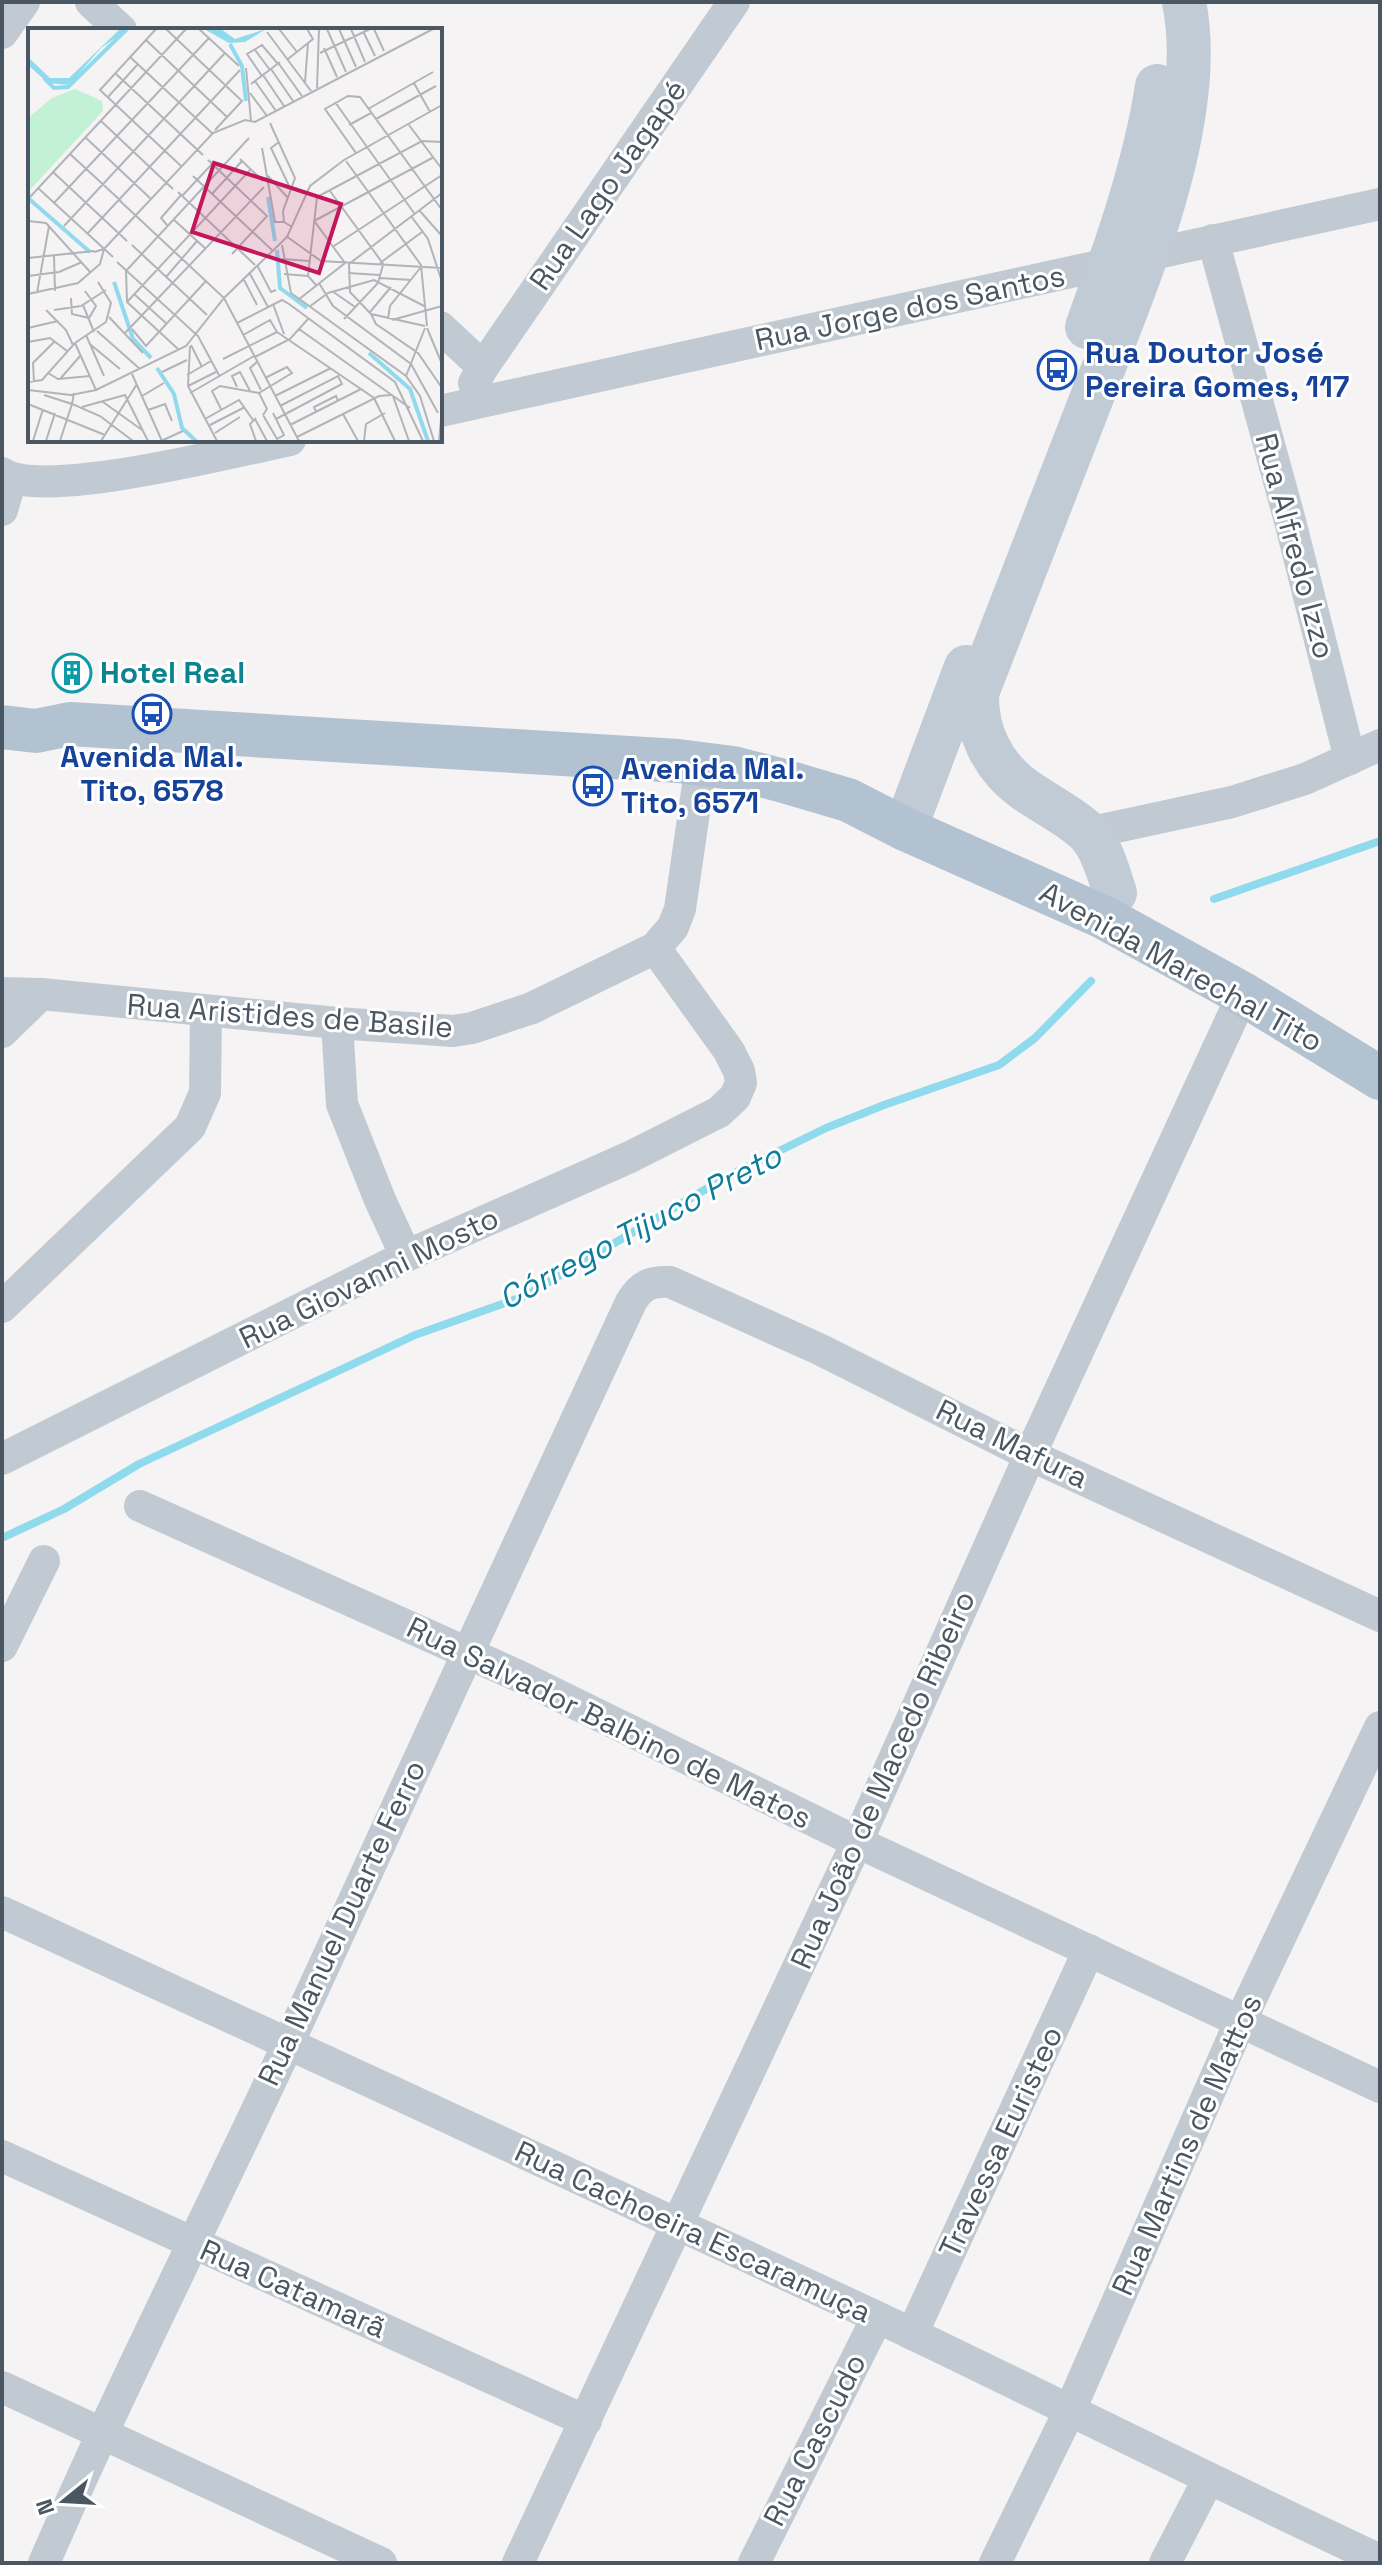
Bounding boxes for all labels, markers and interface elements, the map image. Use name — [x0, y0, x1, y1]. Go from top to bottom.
inset map — [28, 28, 442, 442]
street label: Rua Lago Jagapé — [520, 72, 695, 298]
street label: Rua Jorge dos Santos — [751, 256, 1068, 359]
place label: Rua Doutor José Pereira Gomes, 117 — [1085, 333, 1349, 406]
bus stop icon: Rua Doutor José Pereira Gomes, 117 — [1036, 349, 1078, 391]
street label: Rua Alfredo Izzo — [1247, 429, 1344, 663]
building icon: Hotel Real — [51, 652, 93, 694]
place label: Hotel Real — [100, 653, 245, 692]
bus stop icon: Avenida Mal. Tito, 6578 — [131, 693, 173, 735]
place label: Avenida Mal. Tito, 6578 — [60, 737, 244, 810]
place label: Avenida Mal. Tito, 6571 — [621, 749, 804, 822]
bus stop icon: Avenida Mal. Tito, 6571 — [572, 765, 614, 807]
street label: Avenida Marechal Tito — [1033, 872, 1330, 1061]
street label: Rua Aristides de Basile — [126, 985, 454, 1046]
water label: Córrego Tijuco Preto — [492, 1135, 789, 1318]
street label: Rua Giovanni Mosto — [233, 1198, 505, 1357]
street label: Rua Mafura — [930, 1390, 1095, 1497]
street label: Rua João de Macedo Ribeiro — [781, 1585, 984, 1975]
street label: Rua Salvador Balbino de Matos — [401, 1607, 818, 1838]
street label: Rua Manuel Duarte Ferro — [249, 1754, 434, 2092]
street label: Rua Martins de Mattos — [1103, 1988, 1271, 2301]
street label: Travessa Euristeo — [930, 2020, 1071, 2264]
street label: Rua Cachoeira Escaramuça — [509, 2132, 878, 2331]
street label: Rua Catamarã — [194, 2230, 392, 2347]
street label: Rua Cascudo — [754, 2347, 875, 2533]
north arrow — [24, 2461, 104, 2541]
text: N — [29, 2496, 61, 2519]

